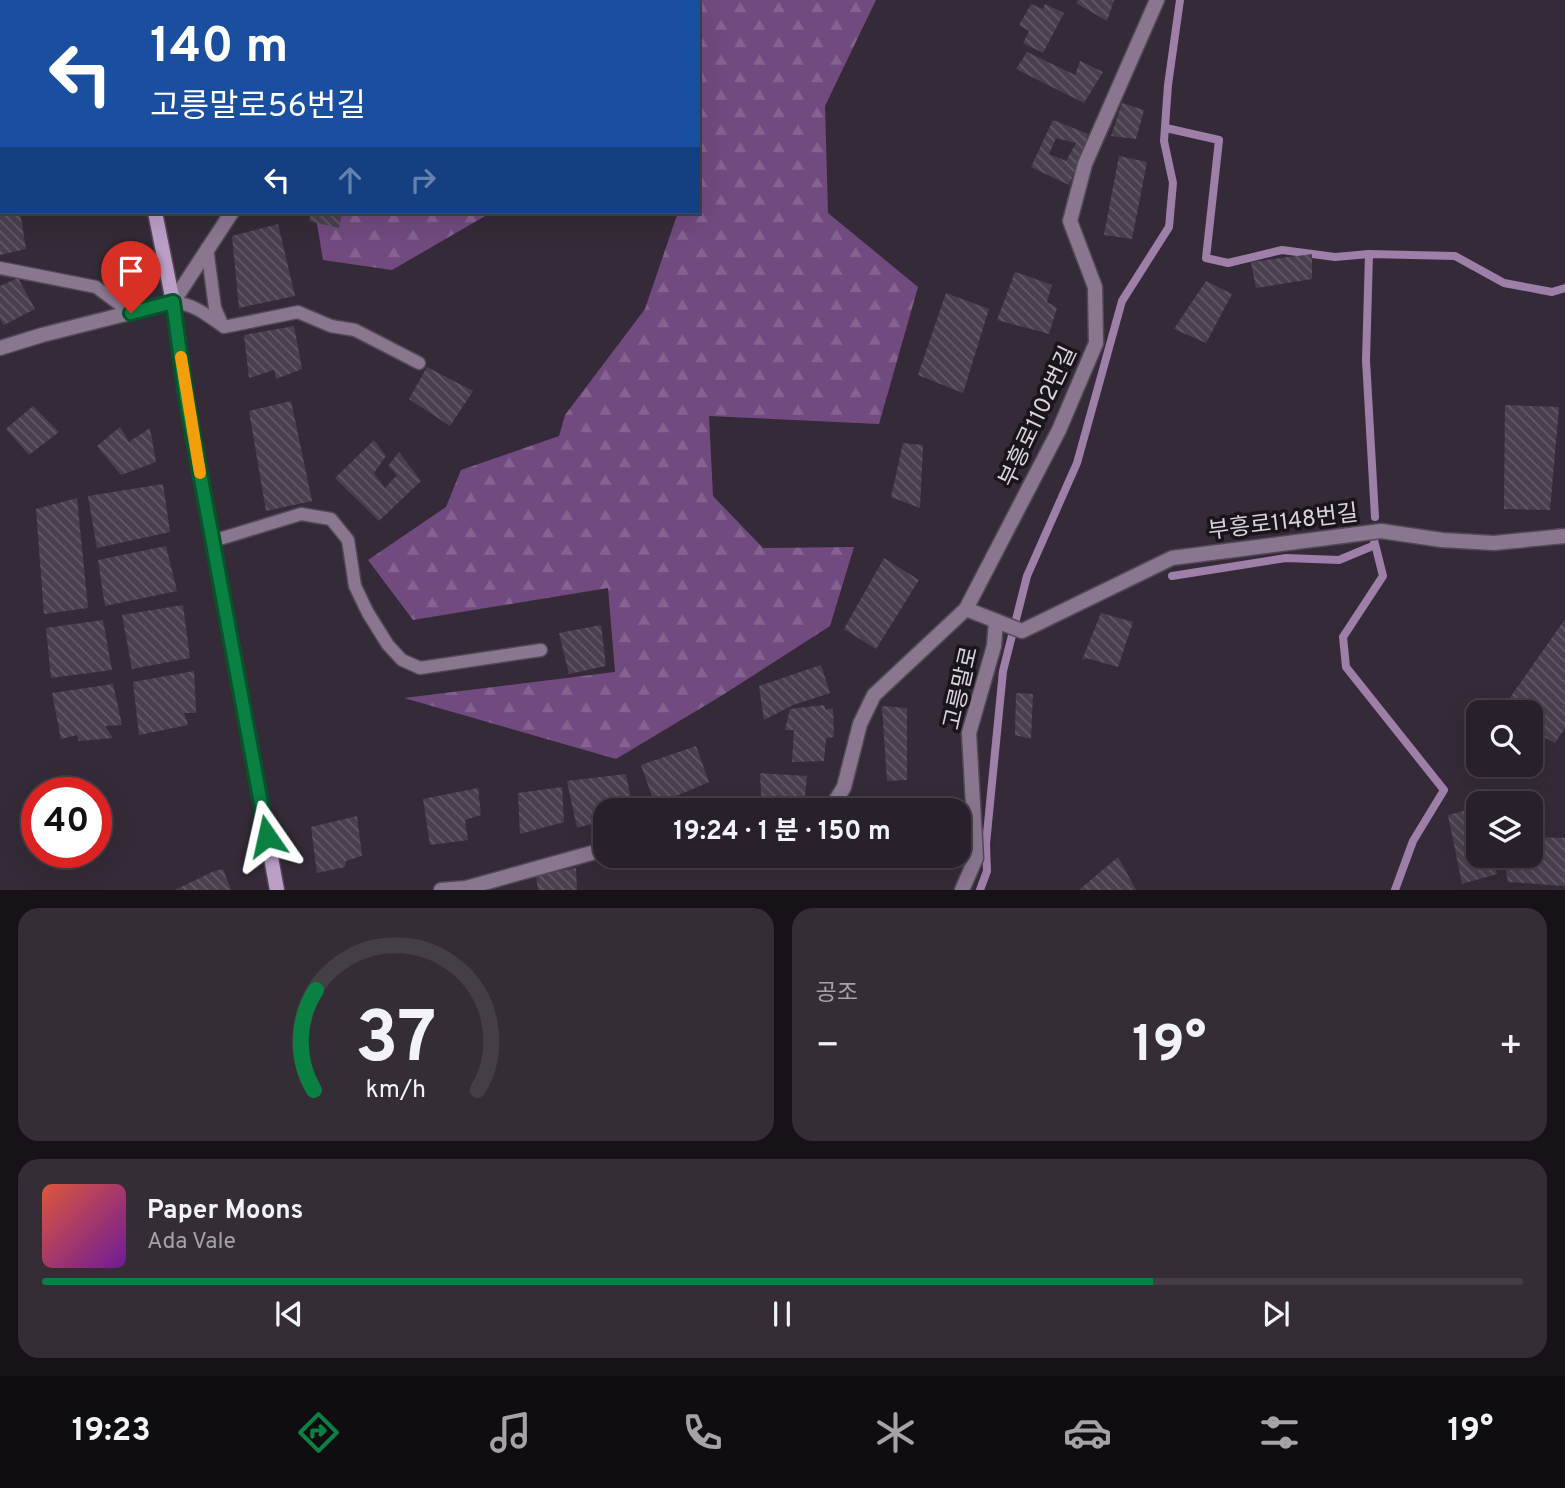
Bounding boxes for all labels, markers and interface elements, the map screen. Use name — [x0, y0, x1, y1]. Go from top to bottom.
text: 140 m — [150, 18, 289, 80]
icon: left — [35, 28, 126, 119]
text: 고릉말로56번길 — [150, 88, 366, 128]
icon: left — [258, 161, 296, 199]
icon: ahead — [331, 161, 369, 199]
icon: right — [404, 161, 442, 199]
pin — [101, 241, 161, 313]
icon: arrive — [112, 252, 150, 290]
street label: 부흥로1102번길 — [994, 342, 1084, 492]
street label: 부흥로1148번길 — [1207, 500, 1360, 547]
street label: 고릉말로 — [939, 644, 986, 733]
map controls — [1466, 700, 1543, 868]
button: search — [1466, 700, 1543, 777]
speed limit sign: 40 — [21, 777, 112, 868]
button: layers — [1466, 791, 1543, 868]
position arrow — [230, 799, 304, 873]
text: 19:24 · 1 분 · 150 m — [673, 816, 891, 849]
text: 공조 — [816, 980, 858, 1009]
text: 37 — [355, 997, 437, 1089]
text: 19° — [1132, 1014, 1206, 1080]
text: − — [816, 1023, 840, 1072]
text: + — [1498, 1023, 1523, 1072]
text: km/h — [365, 1075, 426, 1107]
text: Paper Moons — [147, 1195, 303, 1228]
text: Ada Vale — [147, 1228, 236, 1257]
icon: previous — [270, 1295, 308, 1333]
icon: pause — [763, 1295, 801, 1333]
icon: next — [1257, 1295, 1295, 1333]
icon: directions — [294, 1408, 343, 1457]
icon: music — [486, 1408, 535, 1457]
icon: phone — [678, 1408, 727, 1457]
icon: climate — [871, 1408, 920, 1457]
icon: car — [1063, 1408, 1112, 1457]
icon: filters — [1255, 1408, 1304, 1457]
text: 19:23 — [72, 1412, 151, 1452]
text: 19° — [1447, 1412, 1493, 1452]

